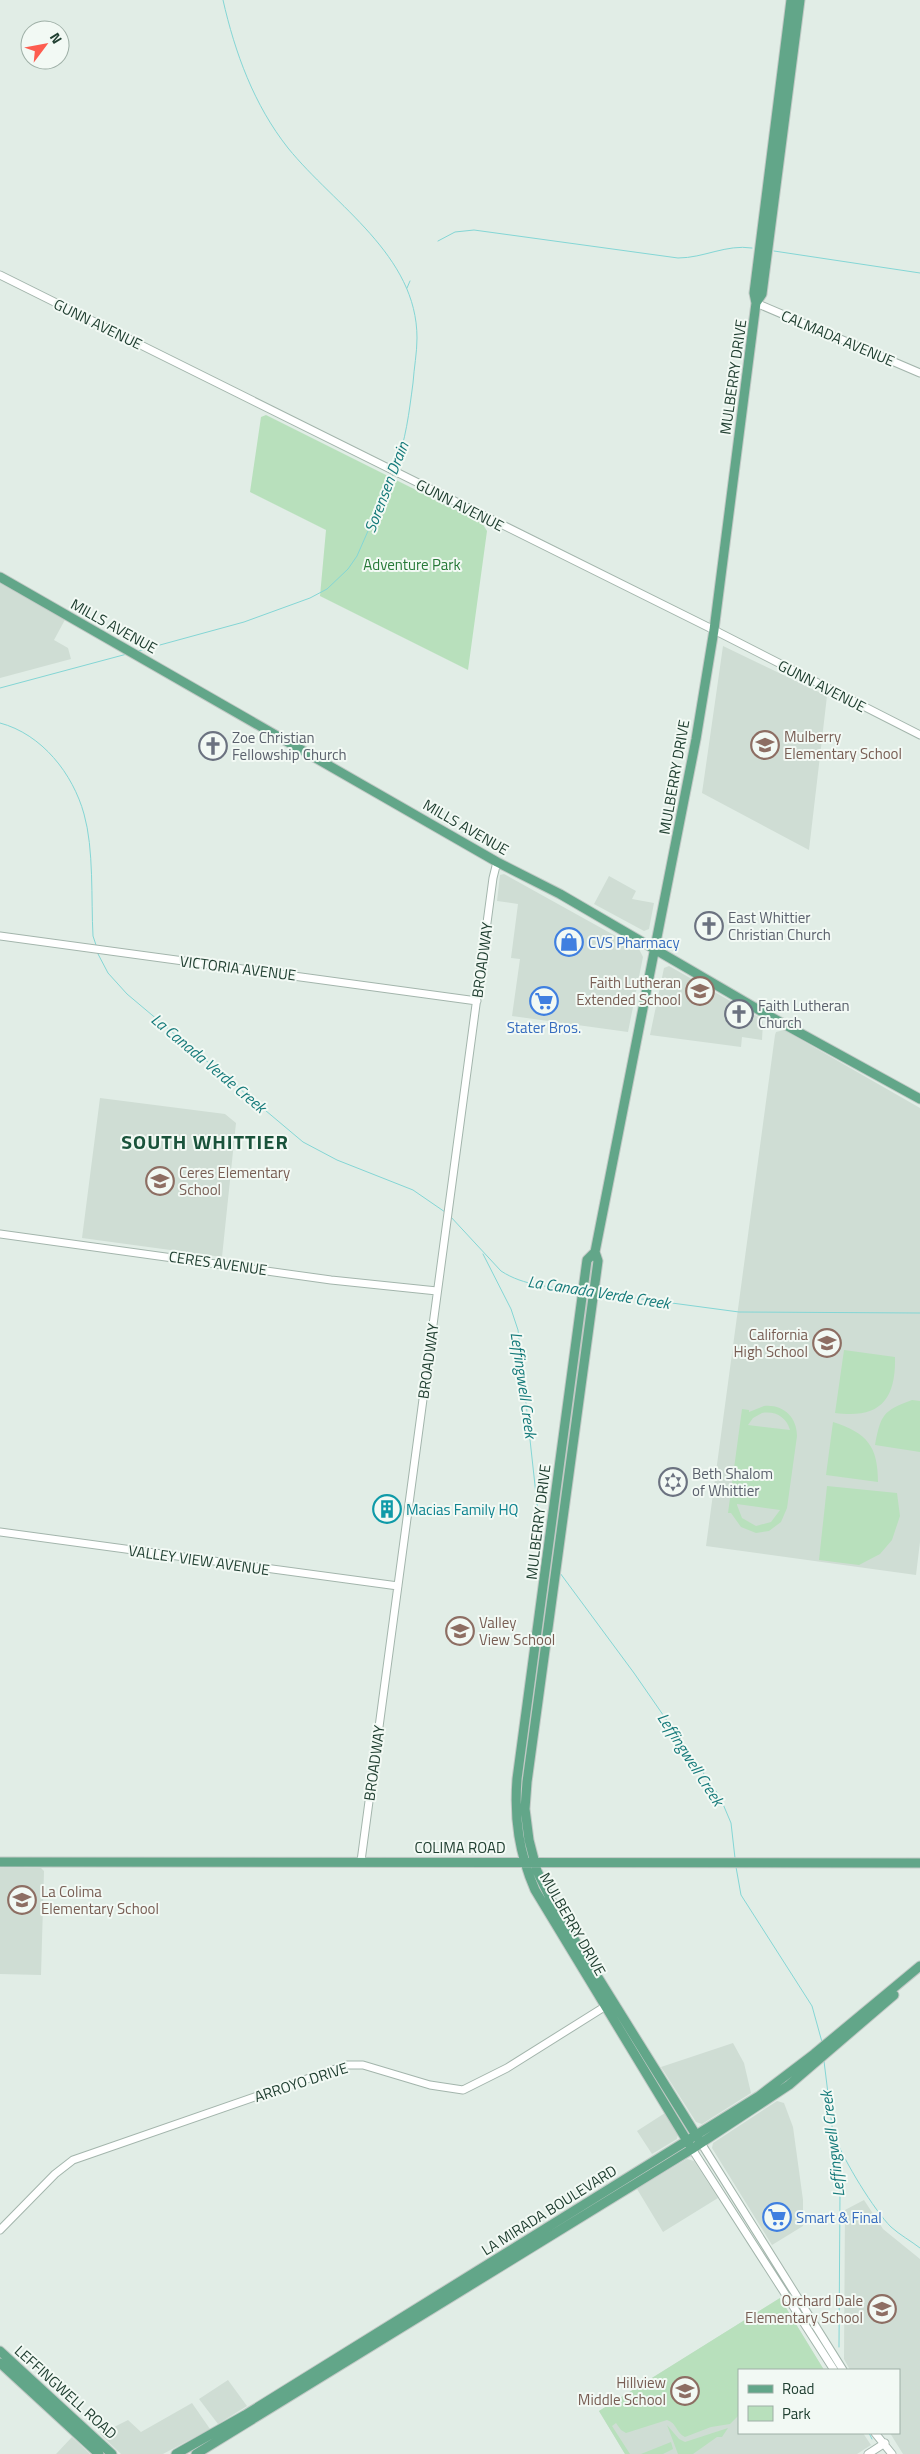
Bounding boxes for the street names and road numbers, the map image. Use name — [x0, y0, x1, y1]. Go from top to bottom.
street label: GUNN AVENUE — [50, 293, 146, 355]
street label: CALMADA AVENUE — [778, 304, 898, 372]
street label: MULBERRY DRIVE — [714, 318, 752, 436]
street label: GUNN AVENUE — [412, 473, 508, 537]
street label: MILLS AVENUE — [67, 593, 161, 659]
street label: GUNN AVENUE — [774, 654, 870, 718]
street label: MULBERRY DRIVE — [653, 718, 695, 836]
street label: MILLS AVENUE — [419, 793, 513, 861]
street label: BROADWAY — [465, 921, 499, 999]
street label: VICTORIA AVENUE — [179, 949, 297, 987]
street label: CERES AVENUE — [167, 1245, 269, 1281]
street label: BROADWAY — [411, 1322, 445, 1400]
street label: MULBERRY DRIVE — [520, 1463, 556, 1581]
street label: VALLEY VIEW AVENUE — [127, 1539, 271, 1581]
street label: BROADWAY — [357, 1724, 391, 1802]
street label: COLIMA ROAD — [414, 1836, 506, 1859]
street label: MULBERRY DRIVE — [534, 1868, 612, 1980]
street label: ARROYO DRIVE — [251, 2056, 351, 2108]
street label: LA MIRADA BOULEVARD — [477, 2159, 621, 2261]
street label: LEFFINGWELL ROAD — [10, 2340, 122, 2444]

